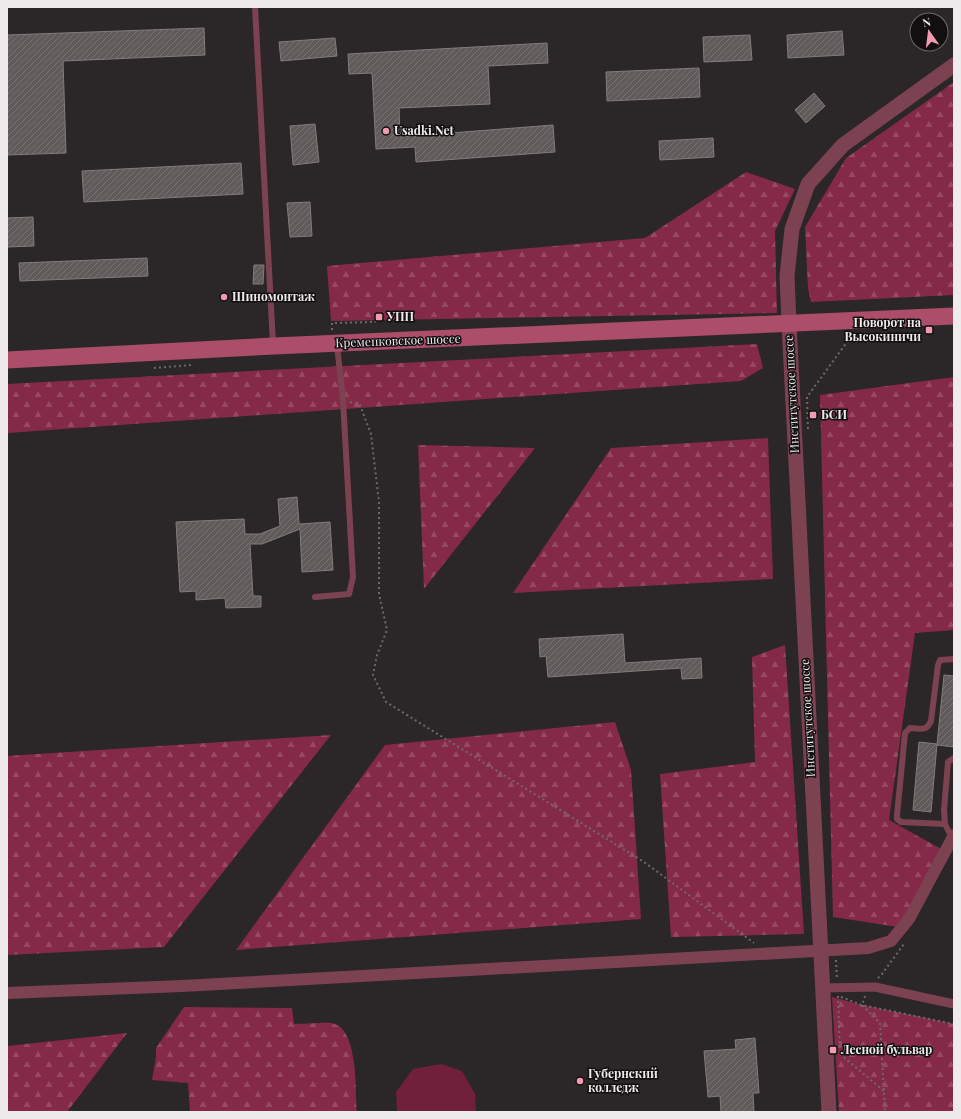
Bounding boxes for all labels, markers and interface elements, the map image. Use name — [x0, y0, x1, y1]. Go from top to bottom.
north arrow — [909, 12, 949, 52]
text: N — [921, 14, 932, 30]
place label: Usadki.Net — [394, 122, 454, 138]
marker: Usadki.Net — [381, 126, 391, 136]
place label: Шиномонтаж — [232, 288, 315, 304]
marker: Шиномонтаж — [219, 292, 229, 302]
place label: УПП — [386, 308, 415, 324]
marker: УПП — [374, 312, 384, 322]
place label: Поворот на Высокиничи — [844, 314, 922, 344]
marker: Поворот на Высокиничи — [924, 325, 934, 335]
street label: Кременковское шоссе — [335, 330, 461, 350]
street label: Институтское шоссе — [780, 334, 802, 454]
place label: БСИ — [821, 406, 847, 422]
marker: БСИ — [808, 410, 818, 420]
street label: Институтское шоссе — [796, 658, 818, 778]
place label: Лесной бульвар — [840, 1041, 932, 1057]
marker: Лесной бульвар — [828, 1045, 838, 1055]
place label: Губернский колледж — [588, 1065, 658, 1095]
marker: Губернский колледж — [575, 1076, 585, 1086]

